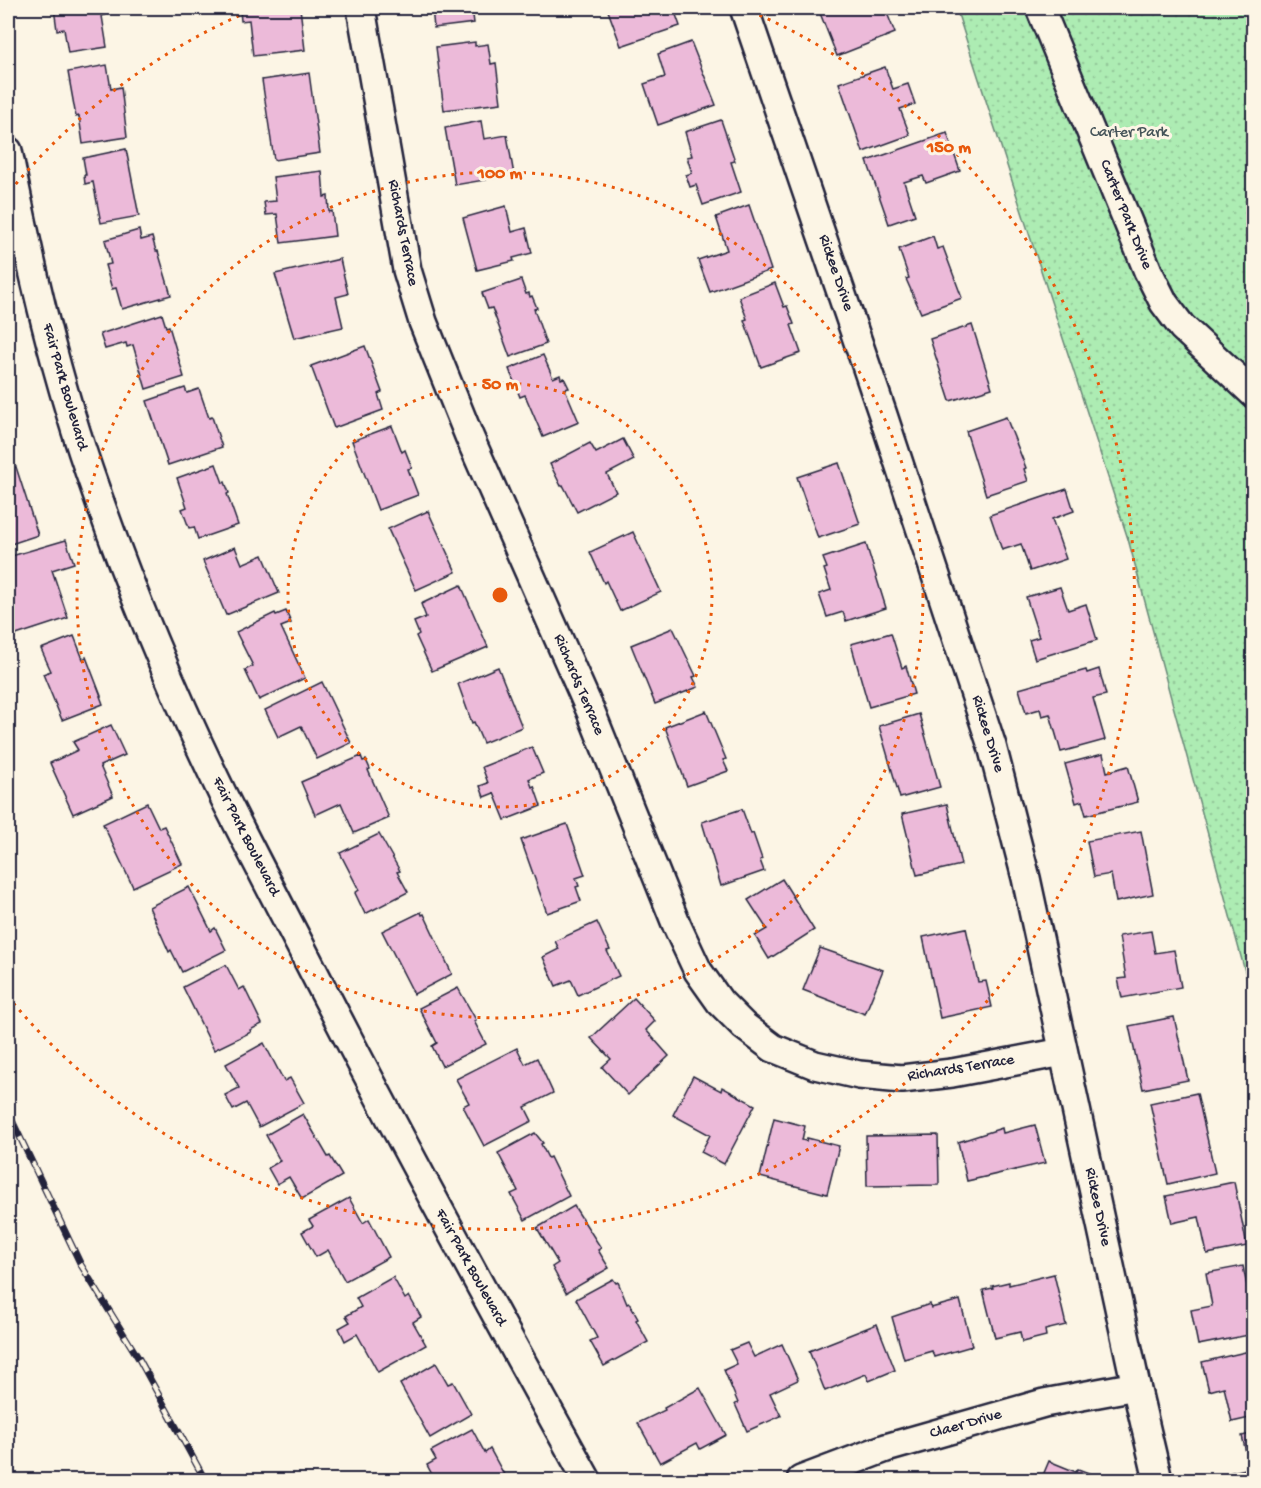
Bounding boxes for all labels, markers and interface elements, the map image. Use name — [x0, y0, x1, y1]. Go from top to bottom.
park label: Carter Park — [1090, 124, 1170, 143]
text: 150 m — [926, 138, 971, 159]
street label: Carter Park Drive — [1094, 157, 1156, 273]
text: 100 m — [477, 164, 523, 185]
street label: Richards Terrace — [382, 178, 422, 288]
street label: Rickee Drive — [813, 232, 857, 314]
street label: Fair Park Boulevard — [37, 320, 92, 454]
text: 50 m — [482, 375, 519, 396]
centre of rings — [490, 585, 510, 605]
street label: Richards Terrace — [548, 632, 608, 739]
street label: Rickee Drive — [966, 693, 1008, 776]
street label: Fair Park Boulevard — [206, 773, 284, 901]
street label: Richards Terrace — [906, 1051, 1016, 1087]
street label: Rickee Drive — [1079, 1166, 1115, 1249]
street label: Fair Park Boulevard — [429, 1205, 511, 1331]
street label: Claer Drive — [928, 1406, 1005, 1444]

